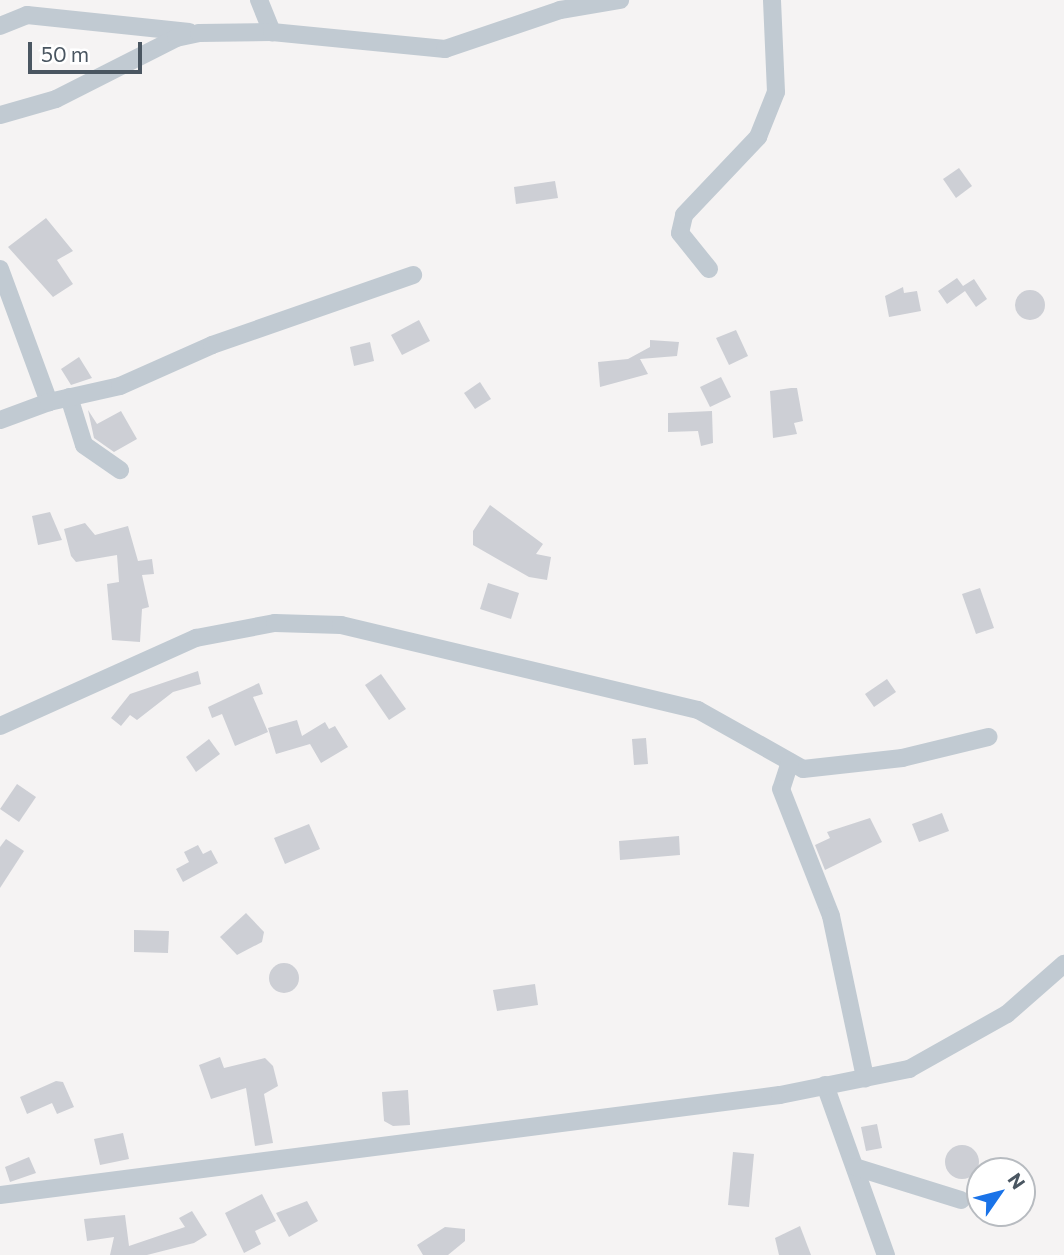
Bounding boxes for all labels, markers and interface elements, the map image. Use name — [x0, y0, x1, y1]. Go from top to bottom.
scale bar — [32, 28, 145, 72]
text: 50 m — [41, 41, 89, 66]
north arrow — [966, 1157, 1036, 1227]
text: N — [1003, 1168, 1030, 1193]

